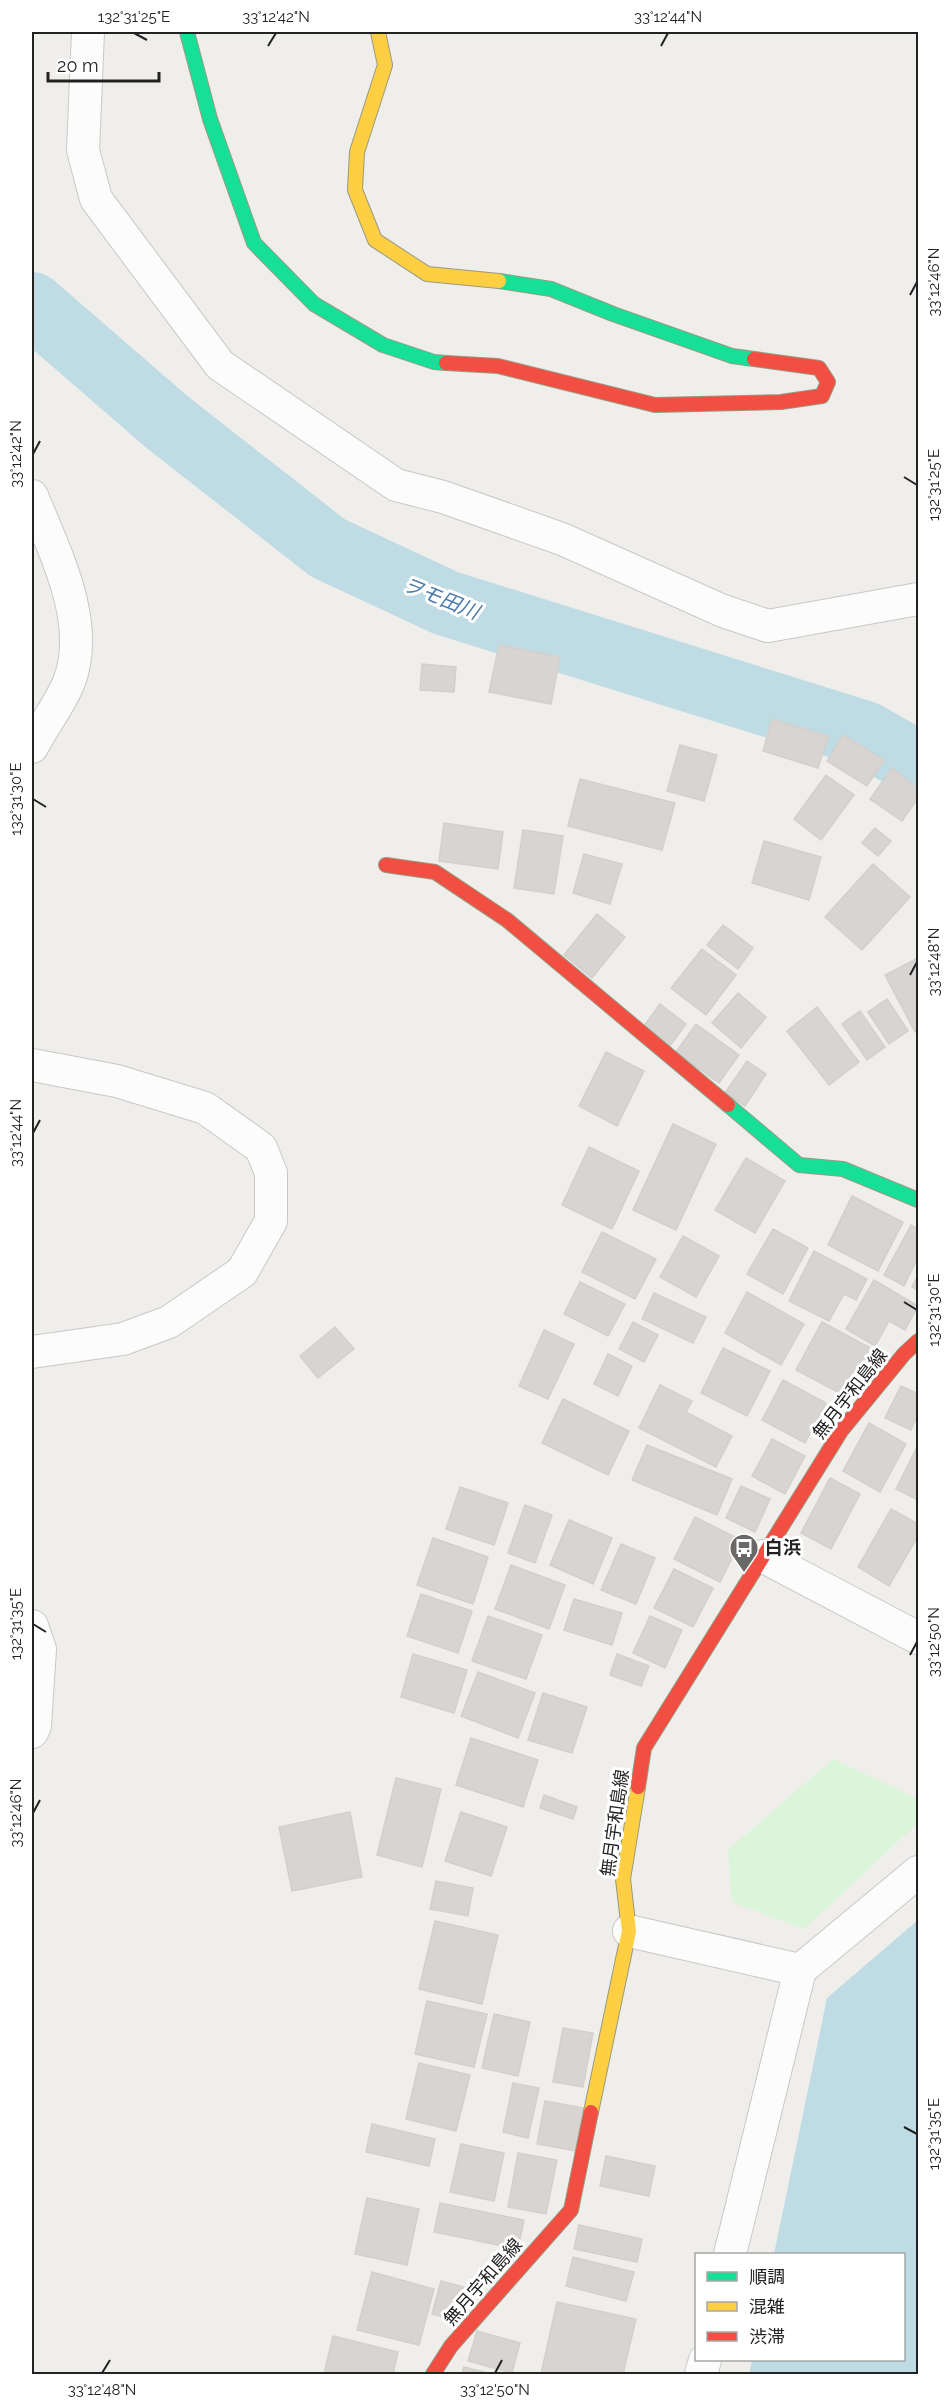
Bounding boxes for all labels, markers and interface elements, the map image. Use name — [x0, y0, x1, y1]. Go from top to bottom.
text: 132°31'25"E — [98, 8, 170, 26]
text: 33°12'42"N — [242, 8, 310, 26]
text: 33°12'44"N — [634, 8, 702, 26]
scale bar — [48, 45, 159, 83]
text: 20 m — [57, 55, 99, 76]
text: 33°12'46"N — [925, 248, 943, 316]
text: 33°12'42"N — [7, 420, 25, 488]
text: 132°31'25"E — [925, 449, 943, 521]
water label: ヲモ田川 — [399, 572, 484, 625]
text: 132°31'30"E — [7, 762, 25, 836]
text: 33°12'48"N — [925, 928, 943, 996]
text: 33°12'44"N — [7, 1099, 25, 1167]
text: 132°31'30"E — [925, 1273, 943, 1347]
street label: 無月宇和島線 — [808, 1345, 891, 1443]
bus stop icon: 白浜 — [728, 1532, 760, 1574]
place label: 白浜 — [765, 1537, 801, 1558]
text: 132°31'35"E — [7, 1588, 25, 1660]
text: 33°12'50"N — [925, 1607, 943, 1677]
street label: 無月宇和島線 — [597, 1768, 632, 1878]
text: 33°12'46"N — [7, 1779, 25, 1847]
text: 132°31'35"E — [925, 2098, 943, 2170]
street label: 無月宇和島線 — [439, 2234, 526, 2329]
legend — [695, 2253, 905, 2361]
text: 順調 — [749, 2266, 785, 2287]
text: 混雑 — [749, 2296, 785, 2317]
text: 渋滞 — [749, 2326, 785, 2347]
text: 33°12'48"N — [68, 2381, 136, 2399]
text: 33°12'50"N — [460, 2381, 530, 2399]

